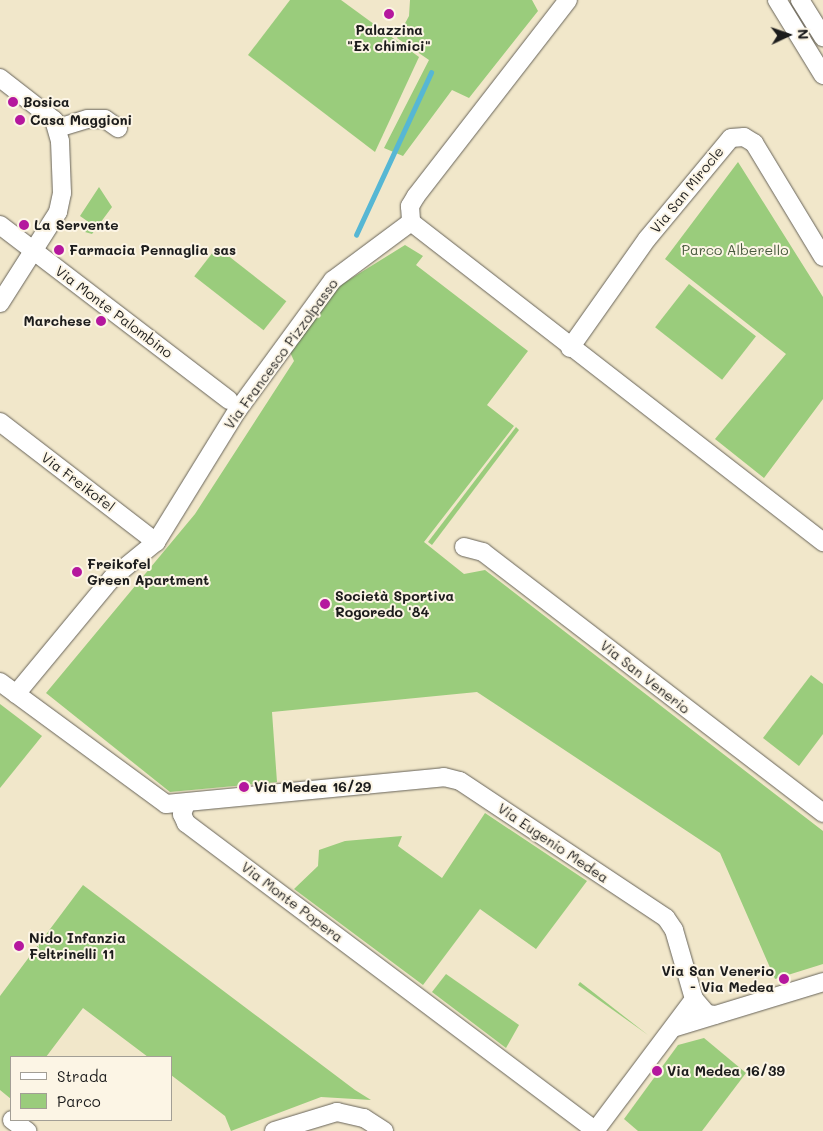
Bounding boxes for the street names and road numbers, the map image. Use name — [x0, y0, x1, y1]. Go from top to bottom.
street label: Via San Mirocle — [647, 143, 727, 237]
street label: Via Monte Palombino — [52, 262, 176, 362]
street label: Via Francesco Pizzolpasso — [221, 275, 341, 433]
street label: Via Freikofel — [38, 449, 118, 515]
street label: Via San Venerio — [597, 637, 693, 717]
street label: Via Eugenio Medea — [494, 800, 612, 886]
street label: Via Monte Popera — [238, 858, 346, 946]

